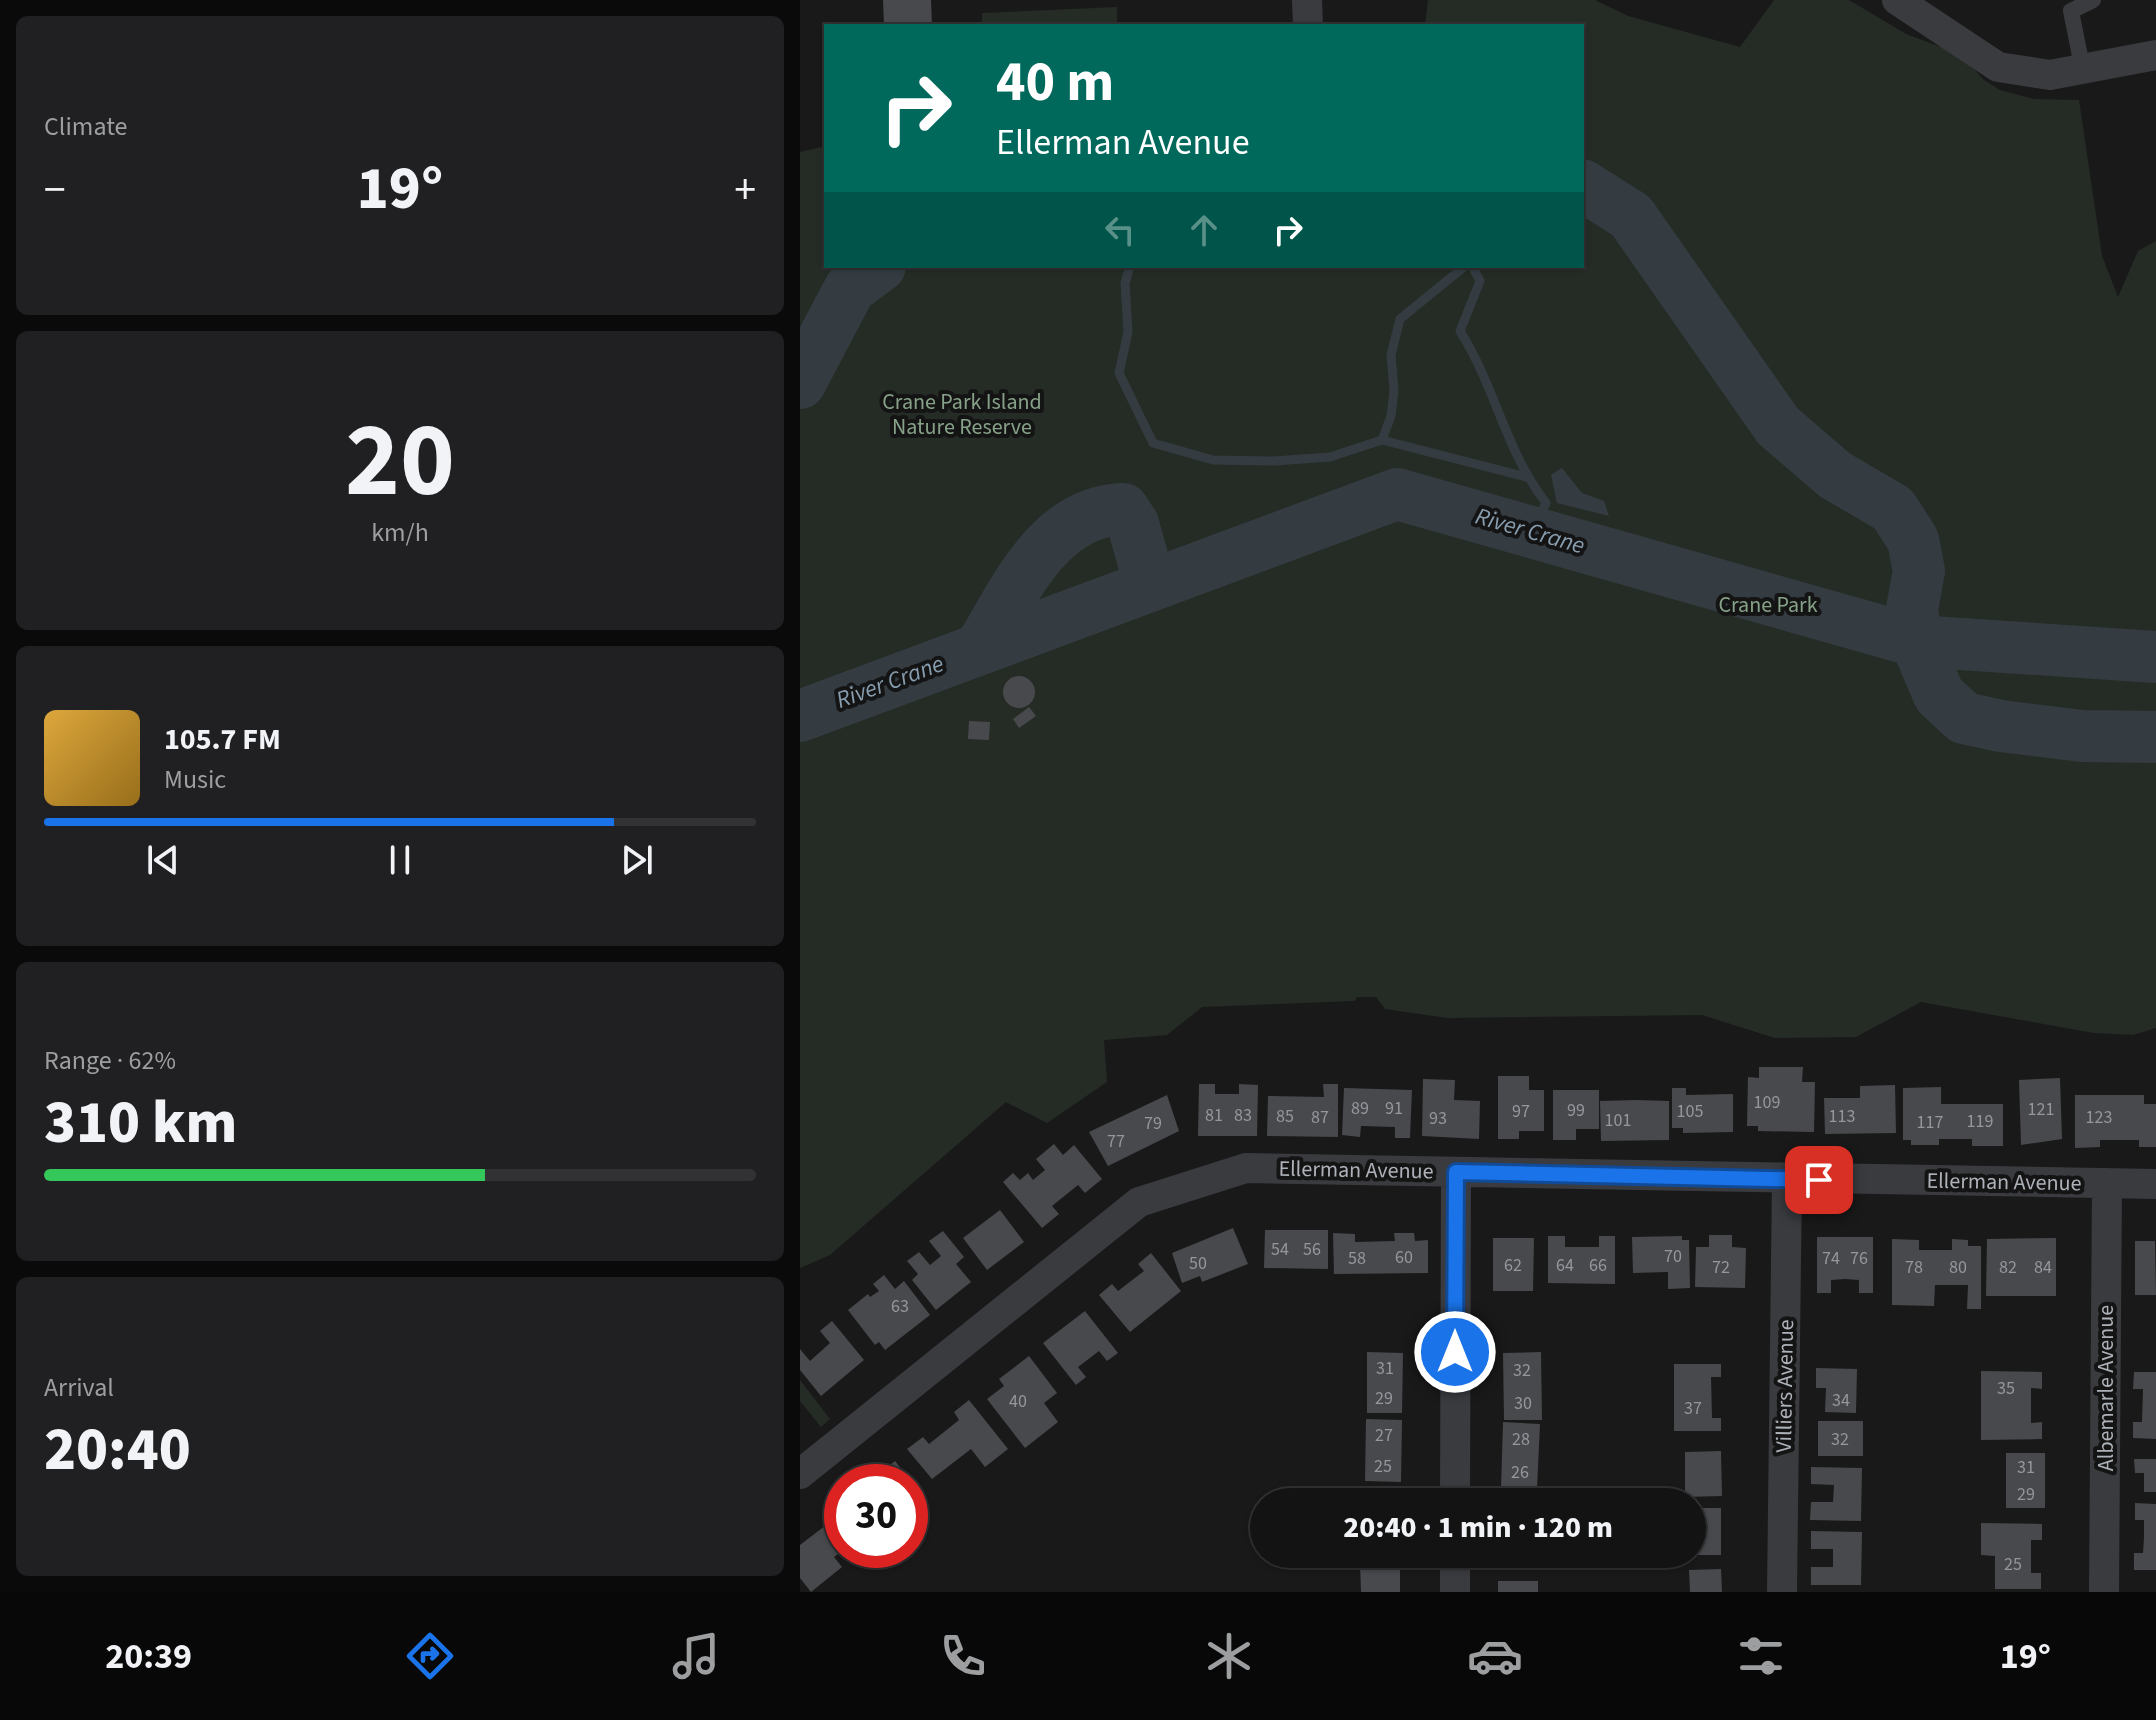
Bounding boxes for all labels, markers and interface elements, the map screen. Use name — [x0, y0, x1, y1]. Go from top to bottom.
text: 40 m — [996, 43, 1114, 122]
icon: right — [864, 56, 968, 160]
text: Climate — [44, 108, 128, 145]
text: Ellerman Avenue — [996, 117, 1250, 168]
text: 19° — [357, 147, 443, 232]
text: − — [44, 159, 66, 222]
text: + — [734, 159, 756, 222]
icon: left — [1098, 208, 1142, 252]
icon: ahead — [1182, 208, 1226, 252]
icon: right — [1266, 208, 1310, 252]
park label: Crane Park Island Nature Reserve — [882, 386, 1042, 443]
text: 20 — [345, 388, 455, 536]
water label: River Crane — [1471, 499, 1589, 563]
text: km/h — [371, 514, 429, 551]
park label: Crane Park — [1718, 589, 1818, 621]
water label: River Crane — [831, 646, 949, 718]
text: 105.7 FM — [164, 718, 281, 761]
text: Music — [164, 761, 226, 798]
icon: previous — [141, 838, 185, 882]
icon: pause — [378, 838, 422, 882]
icon: next — [615, 838, 659, 882]
text: Range · 62% — [44, 1042, 176, 1079]
text: 310 km — [44, 1081, 237, 1166]
house number: 109 — [1754, 1090, 1780, 1115]
house number: 89 — [1351, 1096, 1369, 1121]
house number: 91 — [1385, 1096, 1403, 1121]
house number: 121 — [2028, 1097, 2054, 1122]
house number: 99 — [1567, 1098, 1585, 1123]
house number: 97 — [1512, 1099, 1530, 1124]
house number: 105 — [1677, 1099, 1703, 1124]
house number: 81 — [1205, 1103, 1223, 1128]
house number: 83 — [1234, 1103, 1252, 1128]
house number: 85 — [1276, 1104, 1294, 1129]
house number: 113 — [1829, 1104, 1855, 1129]
house number: 87 — [1311, 1105, 1329, 1130]
house number: 123 — [2086, 1105, 2112, 1130]
house number: 93 — [1429, 1106, 1447, 1131]
house number: 101 — [1605, 1108, 1631, 1133]
house number: 119 — [1967, 1109, 1993, 1134]
house number: 117 — [1917, 1110, 1943, 1135]
house number: 79 — [1144, 1111, 1162, 1136]
house number: 77 — [1107, 1129, 1125, 1154]
pin — [1785, 1146, 1853, 1214]
street label: Ellerman Avenue — [1278, 1153, 1434, 1187]
icon: arrive — [1797, 1158, 1841, 1202]
street label: Ellerman Avenue — [1926, 1165, 2082, 1199]
house number: 54 — [1271, 1237, 1289, 1262]
house number: 56 — [1303, 1237, 1321, 1262]
house number: 70 — [1664, 1244, 1682, 1269]
house number: 60 — [1395, 1245, 1413, 1270]
house number: 58 — [1348, 1246, 1366, 1271]
house number: 74 — [1822, 1246, 1840, 1271]
house number: 76 — [1850, 1246, 1868, 1271]
house number: 50 — [1189, 1251, 1207, 1276]
house number: 62 — [1504, 1253, 1522, 1278]
house number: 64 — [1556, 1253, 1574, 1278]
house number: 66 — [1589, 1253, 1607, 1278]
house number: 72 — [1712, 1255, 1730, 1280]
house number: 78 — [1905, 1255, 1923, 1280]
house number: 80 — [1949, 1255, 1967, 1280]
house number: 82 — [1999, 1255, 2017, 1280]
house number: 84 — [2034, 1255, 2052, 1280]
house number: 63 — [891, 1294, 909, 1319]
street label: Albemarle Avenue — [2090, 1305, 2122, 1471]
position arrow — [1413, 1310, 1497, 1394]
street label: Villiers Avenue — [1768, 1319, 1802, 1453]
house number: 31 — [1376, 1356, 1394, 1381]
house number: 32 — [1513, 1358, 1531, 1383]
text: Arrival — [44, 1369, 114, 1406]
house number: 35 — [1997, 1376, 2015, 1401]
house number: 29 — [1375, 1386, 1393, 1411]
house number: 34 — [1832, 1388, 1850, 1413]
house number: 40 — [1009, 1389, 1027, 1414]
house number: 30 — [1514, 1391, 1532, 1416]
house number: 37 — [1684, 1396, 1702, 1421]
text: 20:40 — [44, 1408, 191, 1493]
house number: 27 — [1375, 1423, 1393, 1448]
house number: 28 — [1512, 1427, 1530, 1452]
house number: 32 — [1831, 1427, 1849, 1452]
house number: 25 — [1374, 1454, 1392, 1479]
house number: 31 — [2017, 1455, 2035, 1480]
house number: 26 — [1511, 1460, 1529, 1485]
speed limit sign: 30 — [824, 1464, 928, 1568]
house number: 29 — [2017, 1482, 2035, 1507]
text: 20:40 · 1 min · 120 m — [1343, 1506, 1613, 1549]
house number: 25 — [2004, 1552, 2022, 1577]
icon: directions — [402, 1628, 458, 1684]
icon: music — [668, 1628, 724, 1684]
icon: phone — [935, 1628, 991, 1684]
icon: climate — [1201, 1628, 1257, 1684]
icon: car — [1467, 1628, 1523, 1684]
icon: filters — [1733, 1628, 1789, 1684]
text: 20:39 — [105, 1631, 192, 1682]
text: 19° — [2000, 1631, 2051, 1682]

